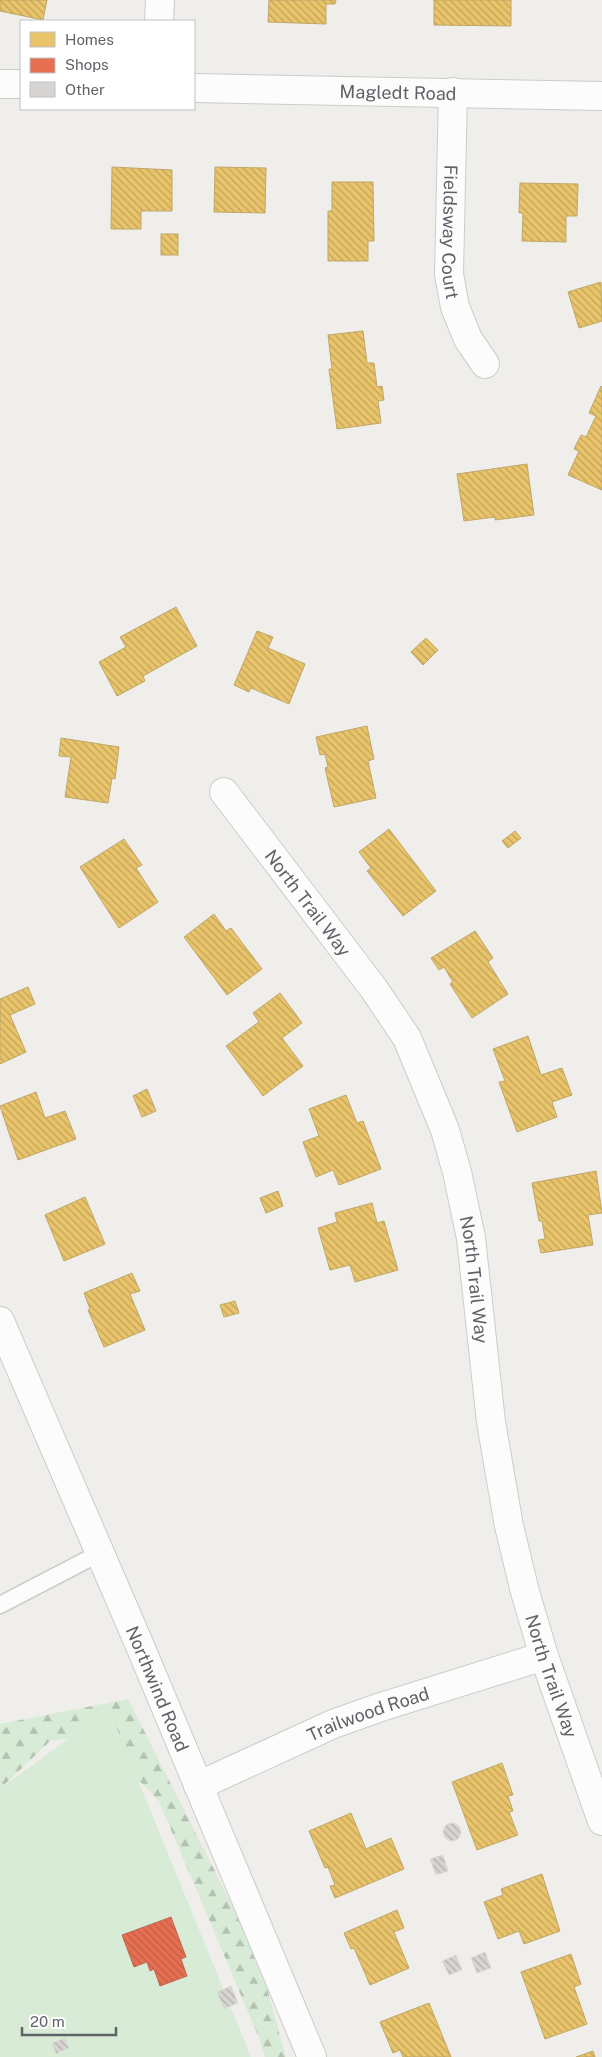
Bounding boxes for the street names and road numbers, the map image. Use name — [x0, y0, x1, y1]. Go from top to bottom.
street label: Magledt Road — [339, 80, 457, 104]
street label: Fieldsway Court — [438, 164, 464, 301]
street label: North Trail Way — [261, 845, 356, 960]
street label: North Trail Way — [456, 1214, 493, 1345]
street label: North Trail Way — [522, 1612, 582, 1741]
street label: Northwind Road — [122, 1623, 193, 1755]
street label: Trailwood Road — [303, 1682, 432, 1745]

